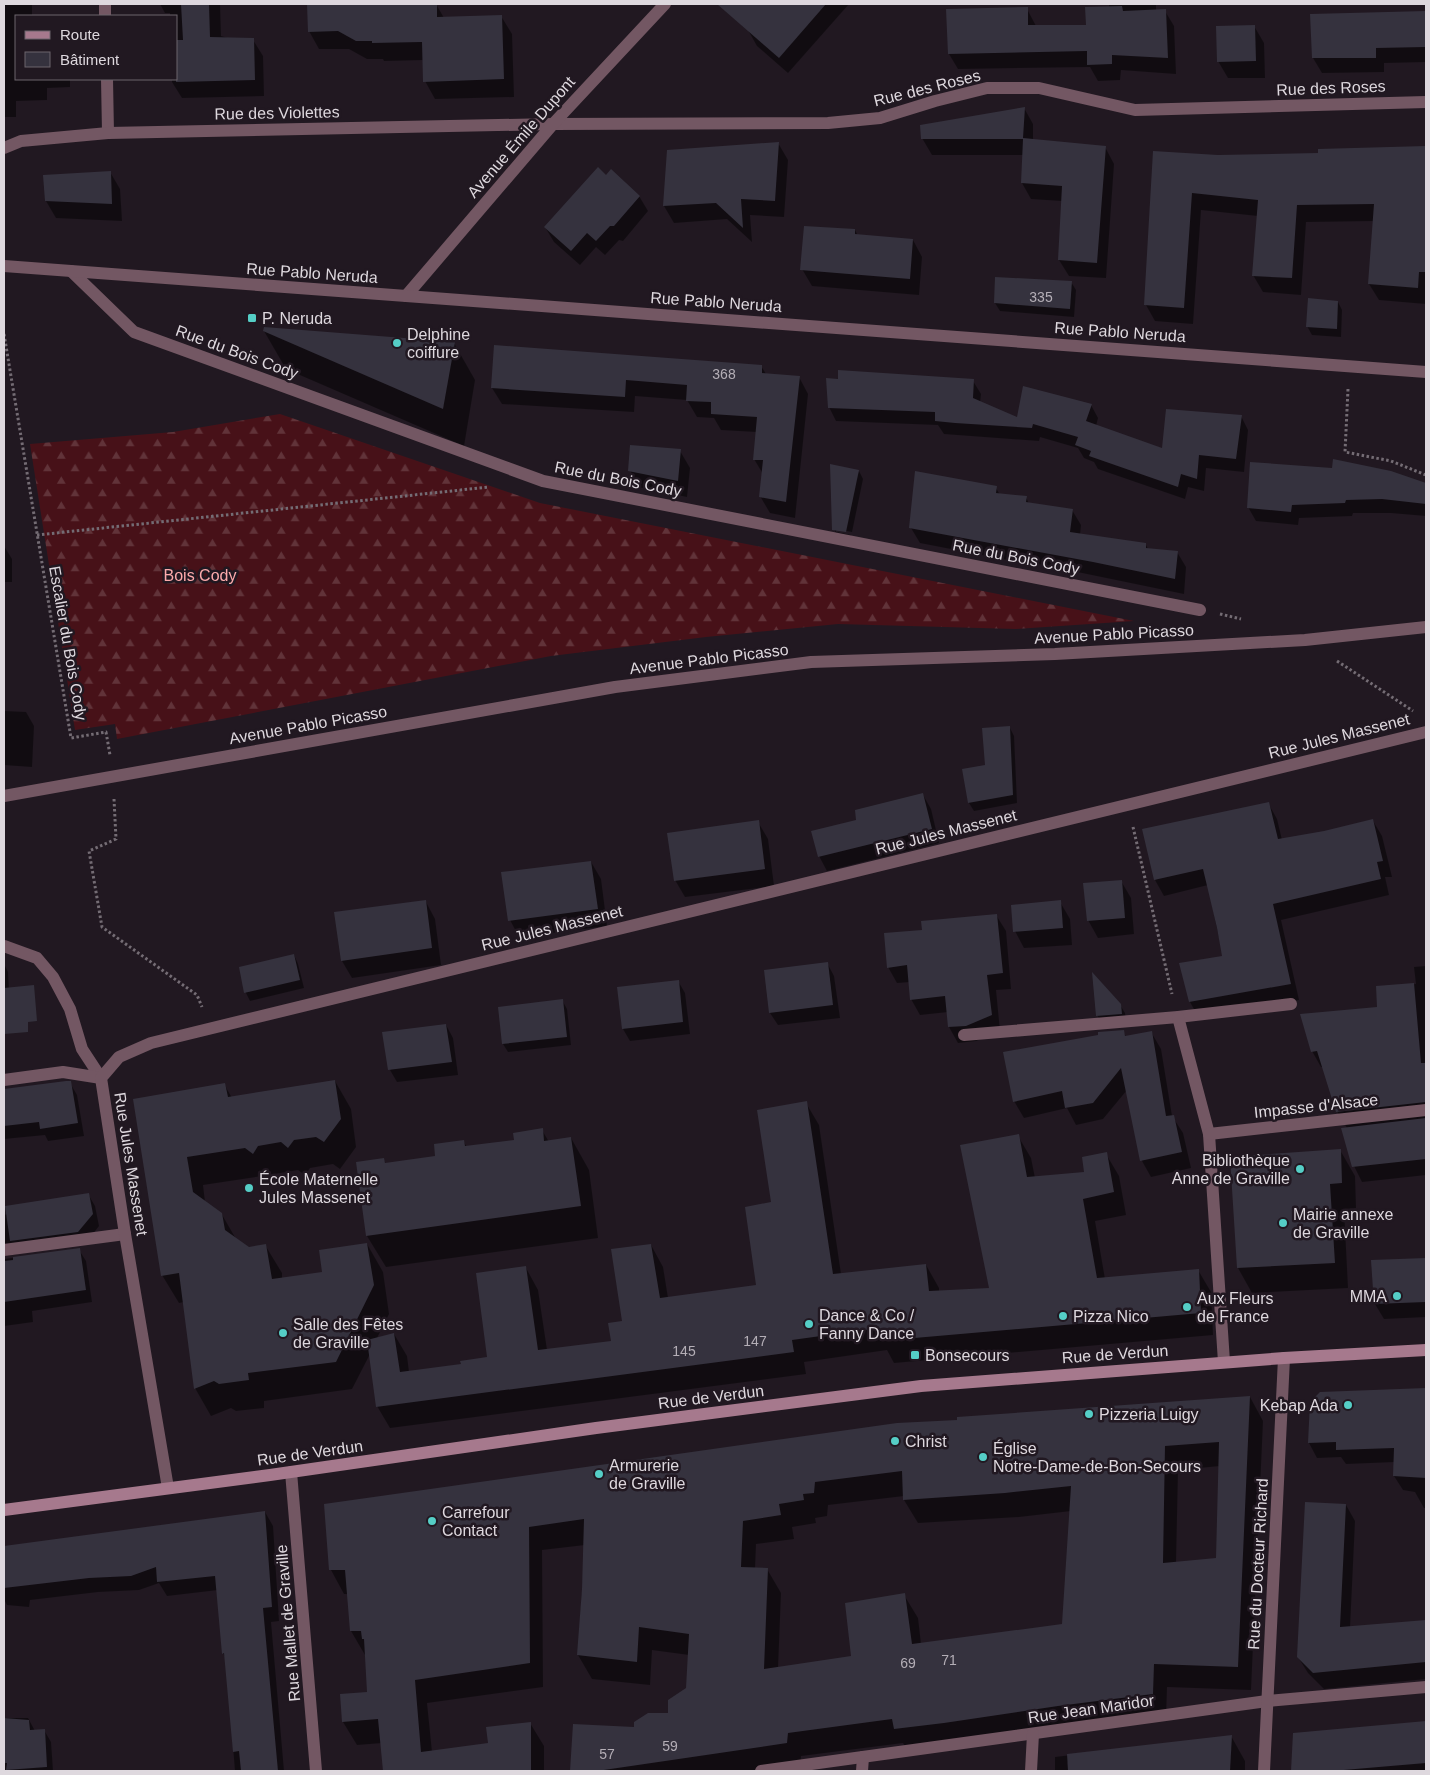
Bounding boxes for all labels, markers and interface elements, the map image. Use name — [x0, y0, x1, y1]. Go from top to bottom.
legend — [15, 15, 178, 80]
text: Route — [60, 26, 100, 43]
text: Bâtiment — [60, 51, 120, 68]
street label: Rue des Roses — [872, 67, 982, 109]
street label: Avenue Émile Dupont — [463, 72, 578, 201]
street label: Rue des Roses — [1276, 78, 1386, 98]
street label: Rue des Violettes — [214, 103, 340, 123]
street label: Rue Pablo Neruda — [246, 260, 378, 286]
street label: Rue Pablo Neruda — [650, 289, 782, 315]
house number: 335 — [1029, 289, 1053, 305]
place label: P. Neruda — [262, 310, 332, 327]
marker: P. Neruda — [246, 312, 258, 324]
street label: Rue Pablo Neruda — [1054, 319, 1186, 345]
street label: Rue du Bois Cody — [173, 322, 301, 382]
place label: Delphine coiffure — [407, 326, 470, 361]
marker: Delphine coiffure — [391, 337, 403, 349]
house number: 368 — [712, 366, 736, 382]
street label: Rue du Bois Cody — [553, 458, 683, 500]
street label: Rue du Bois Cody — [951, 536, 1081, 578]
street label: Escalier du Bois Cody — [46, 564, 90, 722]
park label: Bois Cody — [164, 567, 236, 584]
street label: Avenue Pablo Picasso — [1034, 621, 1194, 647]
street label: Avenue Pablo Picasso — [629, 641, 789, 677]
street label: Avenue Pablo Picasso — [228, 703, 388, 747]
street label: Rue Jules Massenet — [1267, 710, 1412, 762]
street label: Rue Jules Massenet — [874, 806, 1019, 858]
street label: Rue Jules Massenet — [480, 902, 625, 954]
street label: Rue Jules Massenet — [111, 1091, 151, 1237]
street label: Impasse d'Alsace — [1253, 1091, 1379, 1121]
place label: Bibliothèque Anne de Graville — [1172, 1152, 1290, 1187]
marker: Bibliothèque Anne de Graville — [1294, 1163, 1306, 1175]
place label: École Maternelle Jules Massenet — [259, 1170, 378, 1206]
marker: École Maternelle Jules Massenet — [243, 1182, 255, 1194]
place label: Mairie annexe de Graville — [1293, 1206, 1394, 1241]
marker: Mairie annexe de Graville — [1277, 1217, 1289, 1229]
place label: MMA — [1350, 1288, 1387, 1305]
place label: Aux Fleurs de France — [1197, 1290, 1273, 1325]
marker: MMA — [1391, 1290, 1403, 1302]
marker: Aux Fleurs de France — [1181, 1301, 1193, 1313]
place label: Dance & Co / Fanny Dance — [819, 1307, 915, 1342]
place label: Pizza Nico — [1073, 1308, 1149, 1325]
marker: Pizza Nico — [1057, 1310, 1069, 1322]
place label: Salle des Fêtes de Graville — [293, 1316, 403, 1351]
marker: Dance & Co / Fanny Dance — [803, 1318, 815, 1330]
marker: Salle des Fêtes de Graville — [277, 1327, 289, 1339]
house number: 147 — [743, 1333, 767, 1349]
street label: Rue de Verdun — [1061, 1342, 1169, 1366]
house number: 145 — [672, 1343, 696, 1359]
place label: Bonsecours — [925, 1347, 1010, 1364]
marker: Bonsecours — [909, 1349, 921, 1361]
street label: Rue de Verdun — [657, 1382, 765, 1412]
place label: Kebap Ada — [1260, 1397, 1338, 1414]
marker: Kebap Ada — [1342, 1399, 1354, 1411]
place label: Pizzeria Luigy — [1099, 1406, 1199, 1423]
marker: Pizzeria Luigy — [1083, 1408, 1095, 1420]
place label: Christ — [905, 1433, 947, 1450]
marker: Christ — [889, 1435, 901, 1447]
street label: Rue de Verdun — [256, 1437, 364, 1469]
place label: Église Notre-Dame-de-Bon-Secours — [993, 1439, 1201, 1475]
marker: Église Notre-Dame-de-Bon-Secours — [977, 1451, 989, 1463]
place label: Armurerie de Graville — [609, 1457, 686, 1492]
marker: Armurerie de Graville — [593, 1468, 605, 1480]
street label: Rue du Docteur Richard — [1245, 1478, 1271, 1650]
place label: Carrefour Contact — [442, 1504, 510, 1539]
marker: Carrefour Contact — [426, 1515, 438, 1527]
street label: Rue Mallet de Graville — [273, 1544, 303, 1702]
house number: 71 — [941, 1652, 957, 1668]
house number: 69 — [900, 1655, 916, 1671]
street label: Rue Jean Maridor — [1027, 1692, 1156, 1726]
house number: 59 — [662, 1738, 678, 1754]
house number: 57 — [599, 1746, 615, 1762]

